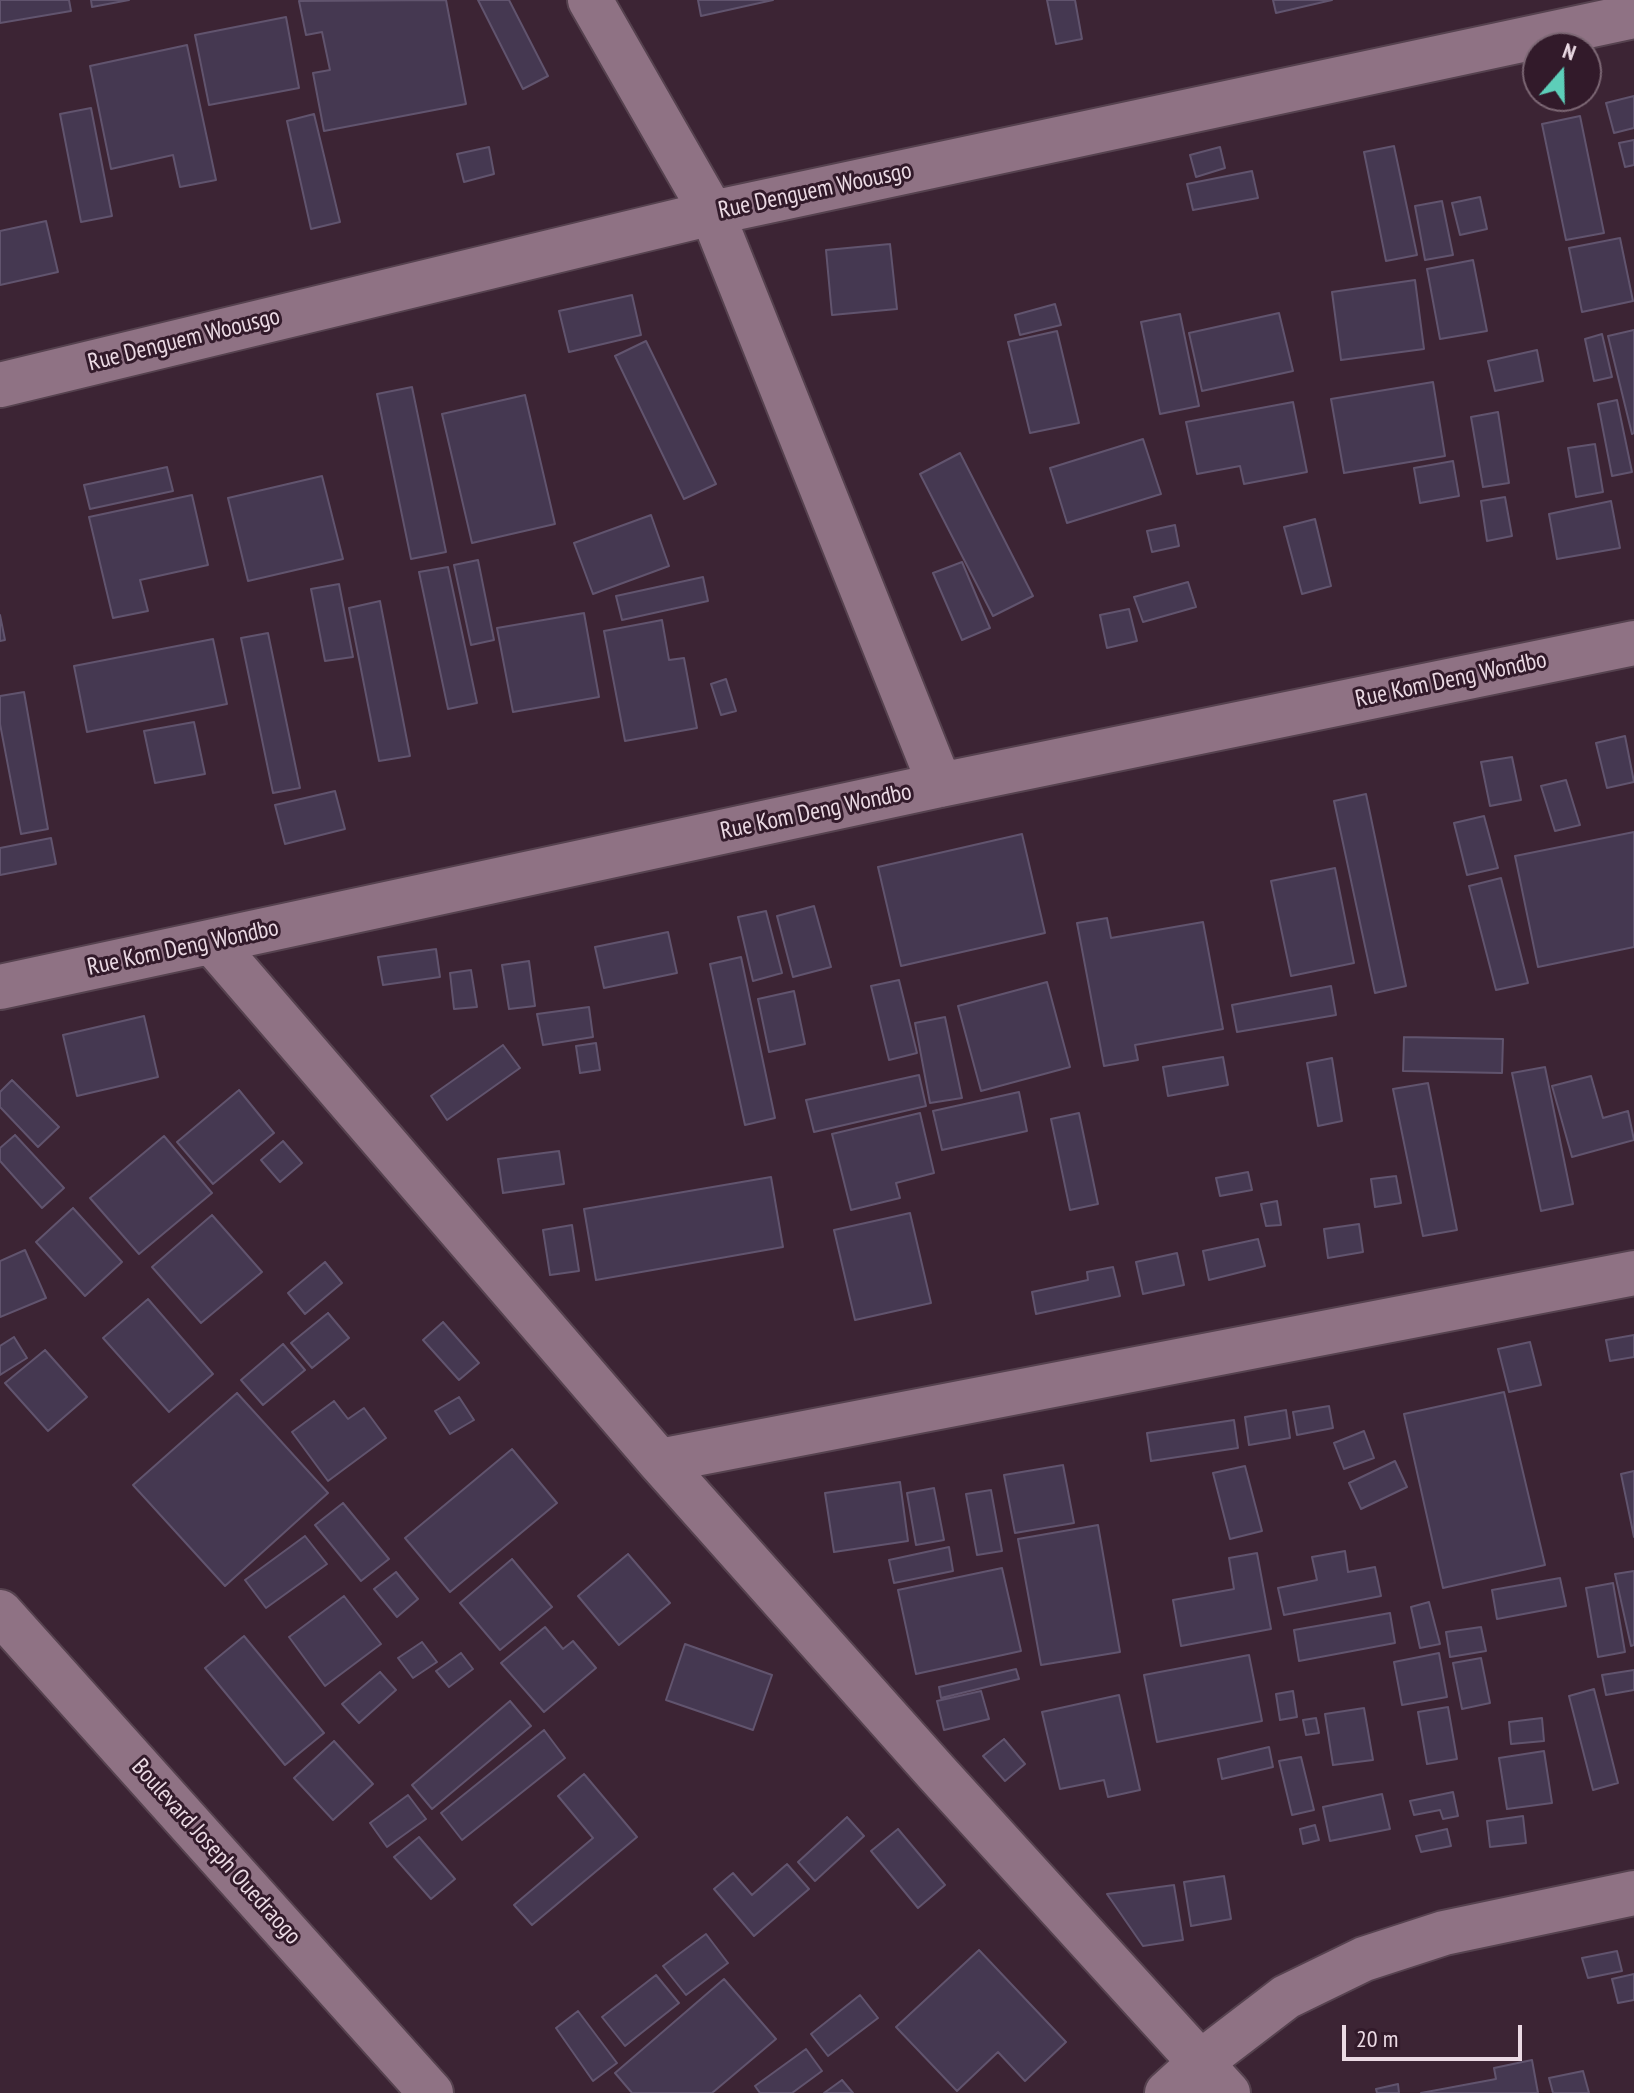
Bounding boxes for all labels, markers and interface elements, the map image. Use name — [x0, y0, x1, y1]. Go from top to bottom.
north arrow — [1522, 32, 1602, 112]
text: N — [1559, 36, 1580, 67]
street label: Rue Denguem Woousgo — [716, 156, 914, 226]
street label: Rue Denguem Woousgo — [85, 302, 283, 378]
street label: Rue Kom Deng Wondbo — [1353, 646, 1549, 714]
street label: Rue Kom Deng Wondbo — [718, 778, 914, 846]
street label: Rue Kom Deng Wondbo — [85, 914, 281, 982]
street label: Boulevard Joseph Ouedraogo — [125, 1753, 307, 1951]
scale bar — [1346, 2009, 1526, 2059]
text: 20 m — [1356, 2023, 1398, 2054]

